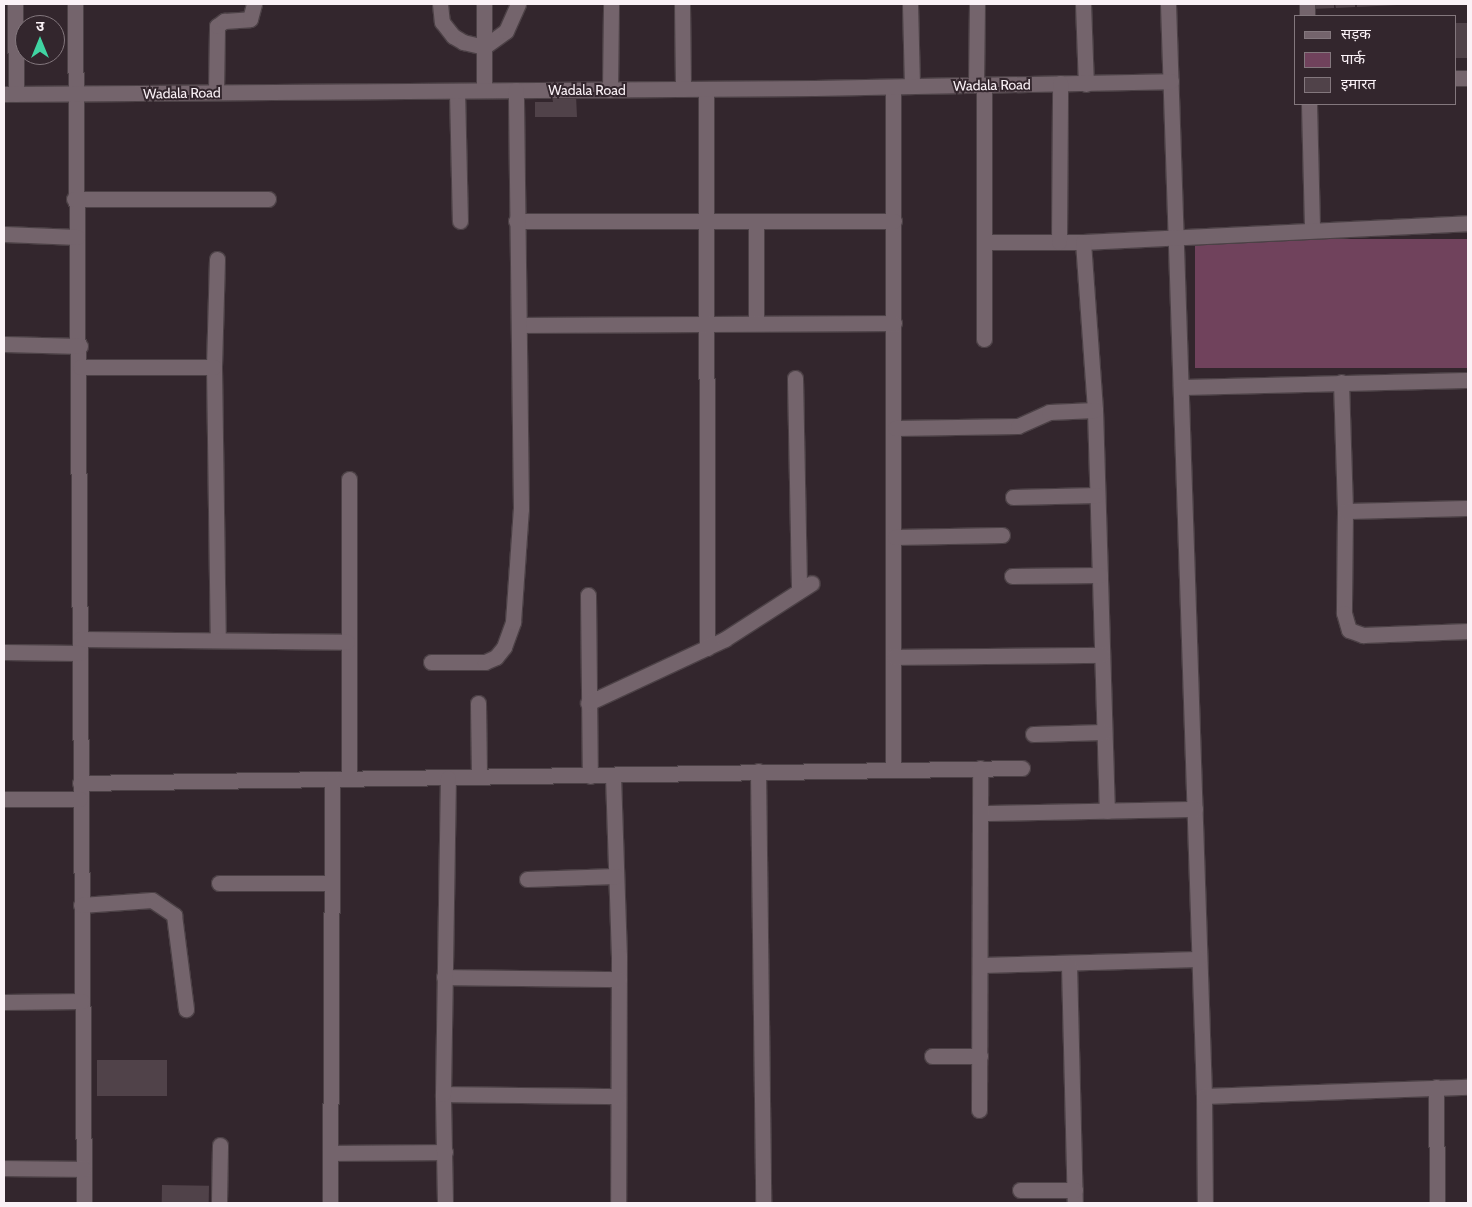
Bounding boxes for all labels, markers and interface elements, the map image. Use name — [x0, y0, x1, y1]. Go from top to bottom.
north arrow — [15, 15, 65, 65]
legend — [1294, 15, 1457, 105]
text: उ — [36, 17, 44, 35]
text: सड़क — [1341, 25, 1371, 43]
text: पार्क — [1341, 50, 1365, 68]
text: इमारत — [1341, 75, 1376, 93]
street label: Wadala Road — [953, 76, 1031, 94]
street label: Wadala Road — [548, 82, 626, 98]
street label: Wadala Road — [143, 84, 221, 102]

